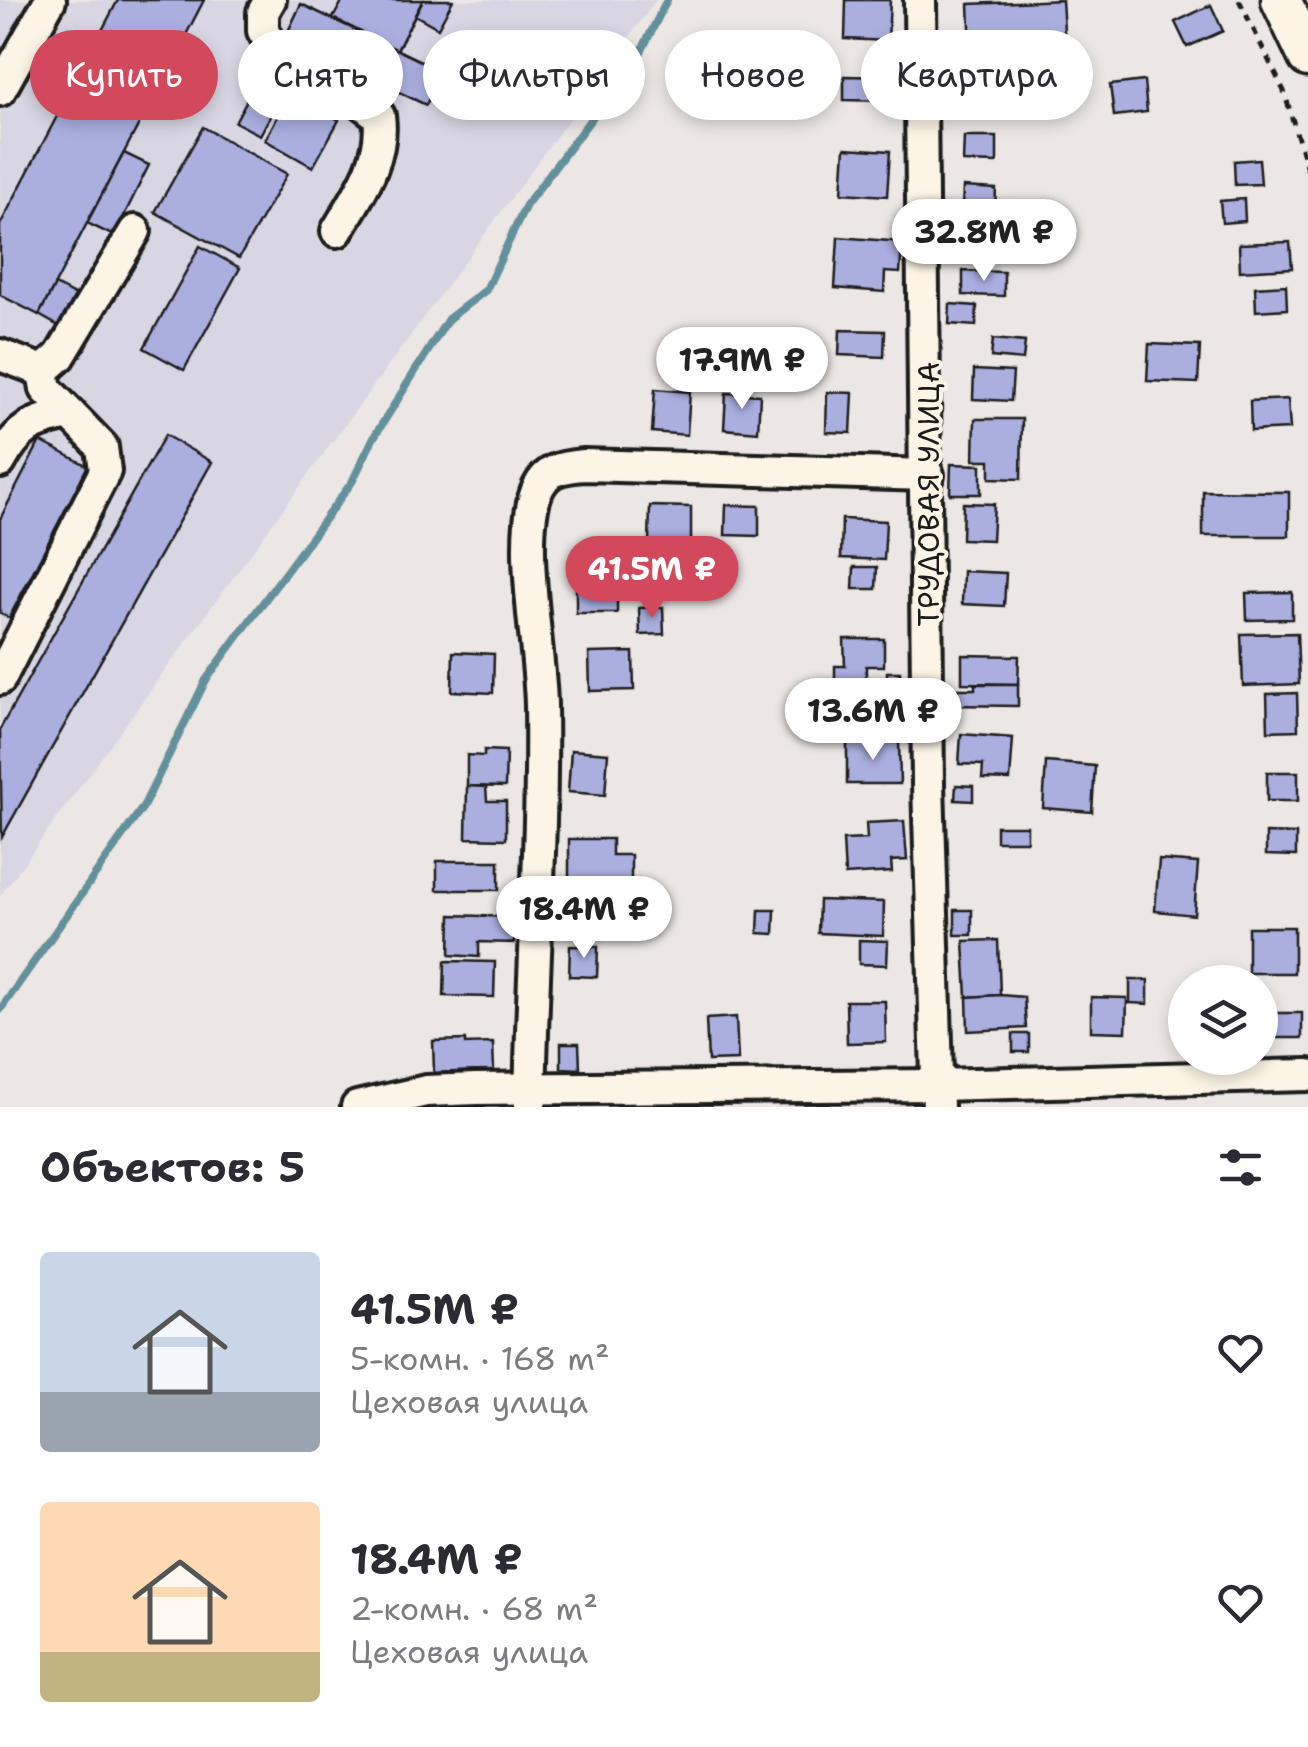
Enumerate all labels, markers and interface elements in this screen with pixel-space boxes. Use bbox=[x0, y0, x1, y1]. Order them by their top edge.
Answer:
chip: Купить bbox=[30, 30, 218, 120]
chip: Снять bbox=[238, 30, 403, 120]
chip: Фильтры bbox=[423, 30, 645, 120]
chip: Новое bbox=[665, 30, 841, 120]
chip: Квартира bbox=[861, 30, 1093, 120]
pin: 32.8M ₽ bbox=[892, 199, 1076, 284]
text: 32.8M ₽ bbox=[914, 210, 1054, 253]
pin: 17.9M ₽ bbox=[650, 327, 834, 412]
text: 17.9M ₽ bbox=[678, 338, 806, 381]
street label: ТРУДОВАЯ УЛИЦА bbox=[908, 362, 949, 626]
pin: 41.5M ₽ bbox=[560, 536, 744, 621]
text: 41.5M ₽ bbox=[588, 547, 716, 590]
pin: 13.6M ₽ bbox=[781, 678, 965, 763]
text: 13.6M ₽ bbox=[807, 689, 939, 732]
pin: 18.4M ₽ bbox=[492, 876, 676, 961]
text: 18.4M ₽ bbox=[518, 887, 650, 930]
map controls bbox=[1168, 965, 1278, 1075]
button: layers bbox=[1168, 965, 1278, 1075]
text: Объектов: 5 bbox=[40, 1139, 305, 1195]
icon: filters bbox=[1213, 1140, 1268, 1195]
text: 41.5M ₽ bbox=[350, 1281, 519, 1337]
icon: home bbox=[120, 1292, 240, 1412]
icon: heart bbox=[1213, 1325, 1268, 1380]
text: 5-комн. · 168 m² bbox=[350, 1337, 610, 1380]
text: Цеховая улица bbox=[350, 1380, 588, 1423]
text: 18.4M ₽ bbox=[350, 1531, 523, 1587]
icon: home bbox=[120, 1542, 240, 1662]
icon: heart bbox=[1213, 1575, 1268, 1630]
text: 2-комн. · 68 m² bbox=[350, 1587, 598, 1630]
text: Цеховая улица bbox=[350, 1630, 588, 1673]

